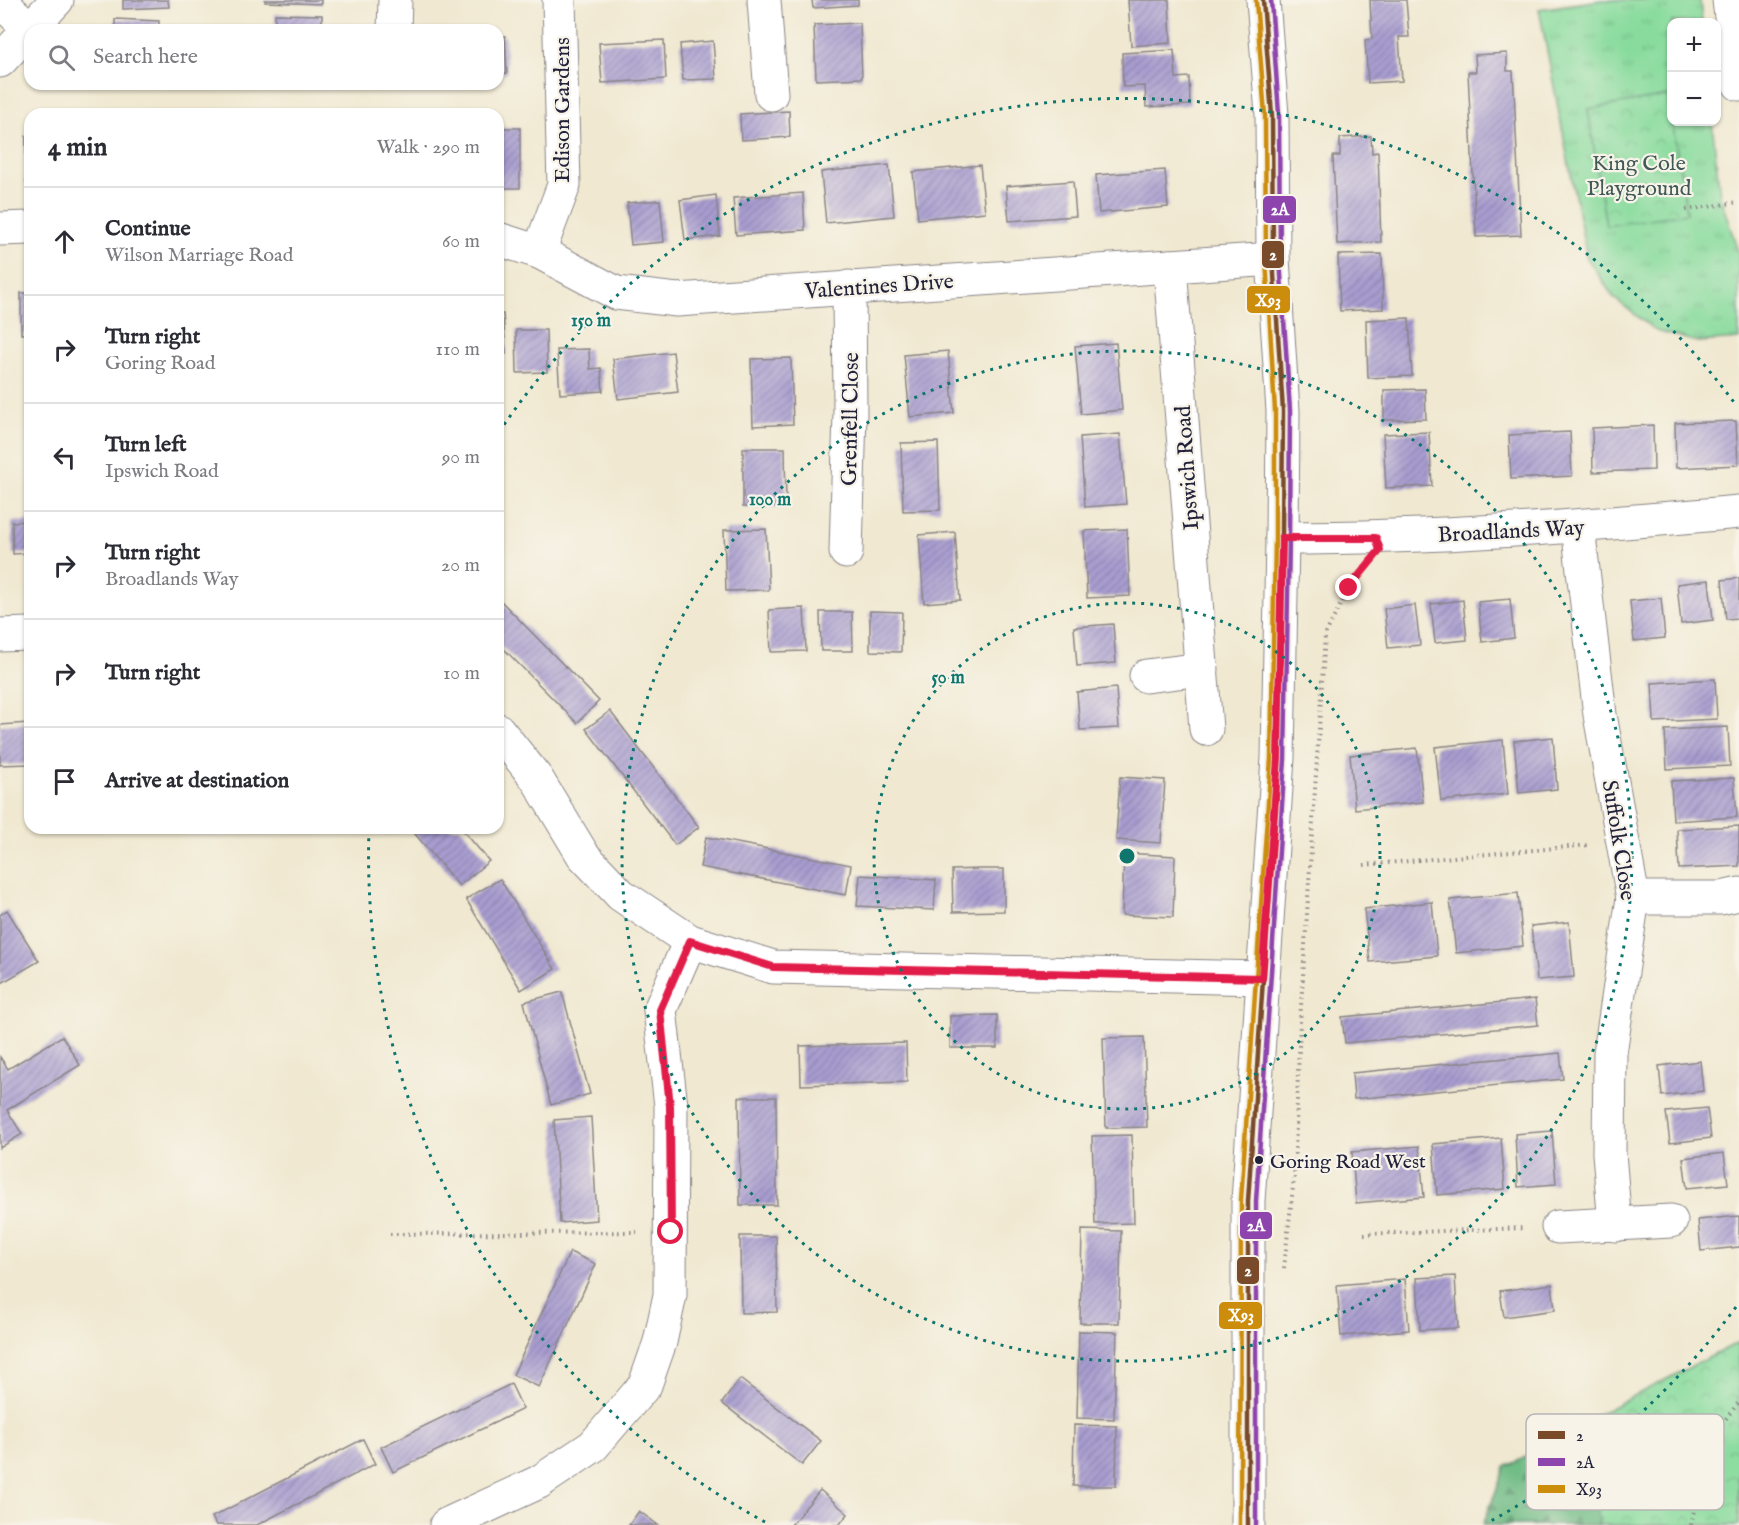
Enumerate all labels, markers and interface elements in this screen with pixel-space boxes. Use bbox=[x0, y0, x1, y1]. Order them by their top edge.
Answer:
map controls bbox=[1667, 18, 1721, 126]
button: + bbox=[1667, 18, 1721, 72]
search box bbox=[24, 24, 504, 90]
street label: Edison Gardens bbox=[549, 37, 577, 183]
icon: search bbox=[45, 41, 78, 74]
text: Search here bbox=[93, 43, 198, 71]
button: − bbox=[1667, 72, 1721, 126]
text: 4 min bbox=[48, 131, 107, 164]
text: Walk · 290 m bbox=[376, 135, 480, 160]
park label: King Cole Playground bbox=[1586, 150, 1692, 203]
line badge: 2A bbox=[1262, 195, 1297, 224]
text: 2A bbox=[1271, 201, 1290, 221]
text: Continue bbox=[105, 215, 191, 243]
icon: ahead bbox=[48, 225, 81, 258]
text: 60 m bbox=[442, 229, 480, 254]
line badge: 2 bbox=[1261, 240, 1285, 269]
text: Wilson Marriage Road bbox=[105, 243, 293, 268]
text: 2 bbox=[1269, 246, 1277, 266]
street label: Valentines Drive bbox=[803, 268, 955, 306]
line badge: X93 bbox=[1246, 285, 1291, 314]
text: X93 bbox=[1254, 292, 1281, 312]
text: 150 m bbox=[571, 310, 611, 333]
text: Turn right bbox=[105, 323, 200, 351]
icon: right bbox=[48, 333, 81, 366]
text: 110 m bbox=[436, 337, 480, 362]
text: Goring Road bbox=[105, 351, 215, 376]
street label: Grenfell Close bbox=[836, 352, 866, 486]
street label: Ipswich Road bbox=[1170, 404, 1206, 531]
text: Turn left bbox=[105, 431, 187, 459]
icon: left bbox=[48, 441, 81, 474]
text: 90 m bbox=[442, 445, 480, 470]
text: Ipswich Road bbox=[105, 459, 219, 484]
text: 100 m bbox=[749, 489, 791, 512]
street label: Broadlands Way bbox=[1437, 514, 1585, 550]
text: Turn right bbox=[105, 539, 200, 567]
icon: right bbox=[48, 549, 81, 582]
text: 20 m bbox=[441, 553, 480, 578]
text: Broadlands Way bbox=[105, 567, 239, 592]
route end bbox=[1335, 574, 1361, 600]
icon: right bbox=[48, 657, 81, 690]
text: Turn right bbox=[105, 659, 200, 687]
text: 10 m bbox=[443, 661, 480, 686]
text: 50 m bbox=[931, 667, 965, 690]
icon: arrive bbox=[48, 765, 81, 798]
text: Arrive at destination bbox=[105, 767, 289, 795]
street label: Suffolk Close bbox=[1595, 778, 1641, 902]
centre of rings bbox=[1117, 846, 1137, 866]
place label: Goring Road West bbox=[1270, 1150, 1426, 1175]
marker: Goring Road West bbox=[1253, 1154, 1265, 1166]
line badge: 2A bbox=[1239, 1211, 1273, 1240]
text: 2A bbox=[1247, 1217, 1266, 1237]
route start bbox=[657, 1218, 683, 1244]
line badge: 2 bbox=[1236, 1256, 1260, 1285]
text: 2 bbox=[1244, 1262, 1252, 1282]
line badge: X93 bbox=[1218, 1301, 1263, 1330]
text: X93 bbox=[1227, 1307, 1254, 1327]
legend bbox=[1526, 1414, 1724, 1510]
text: 2 bbox=[1576, 1427, 1584, 1447]
text: 2A bbox=[1576, 1454, 1596, 1474]
text: X93 bbox=[1576, 1481, 1602, 1501]

